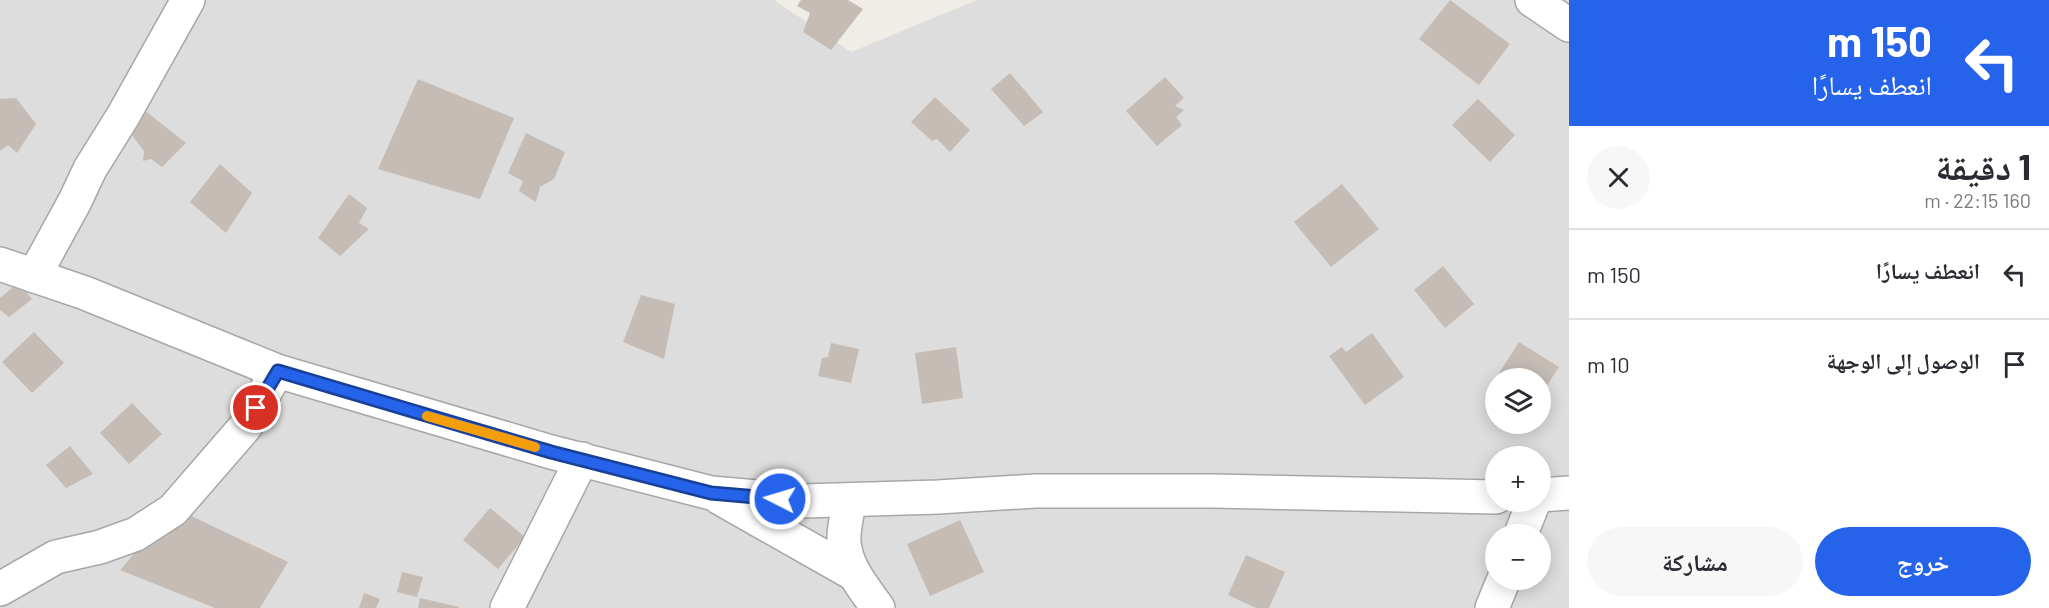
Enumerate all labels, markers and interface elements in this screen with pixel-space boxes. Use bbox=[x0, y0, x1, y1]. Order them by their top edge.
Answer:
text: 150 m bbox=[1827, 15, 1932, 65]
icon: left bbox=[1953, 24, 2031, 102]
text: انعطف يسارًا bbox=[1812, 68, 1932, 100]
text: 1 دقيقة bbox=[1935, 144, 2031, 187]
button: close bbox=[1587, 146, 1650, 209]
text: 160 m · 22:15 bbox=[1924, 188, 2031, 212]
text: انعطف يسارًا bbox=[1876, 257, 1980, 283]
icon: left bbox=[1998, 258, 2031, 291]
text: 150 m bbox=[1587, 261, 1641, 287]
text: الوصول إلى الوجهة bbox=[1827, 347, 1980, 373]
icon: arrive bbox=[1998, 348, 2031, 381]
text: 10 m bbox=[1587, 351, 1630, 377]
map controls bbox=[1485, 368, 1551, 590]
button: layers bbox=[1485, 368, 1551, 434]
pin bbox=[230, 382, 281, 433]
icon: arrive bbox=[239, 391, 272, 424]
button: + bbox=[1485, 446, 1551, 512]
position arrow bbox=[748, 467, 812, 531]
button: − bbox=[1485, 524, 1551, 590]
button: مشاركة bbox=[1587, 527, 1803, 596]
button: خروج bbox=[1815, 527, 2031, 596]

